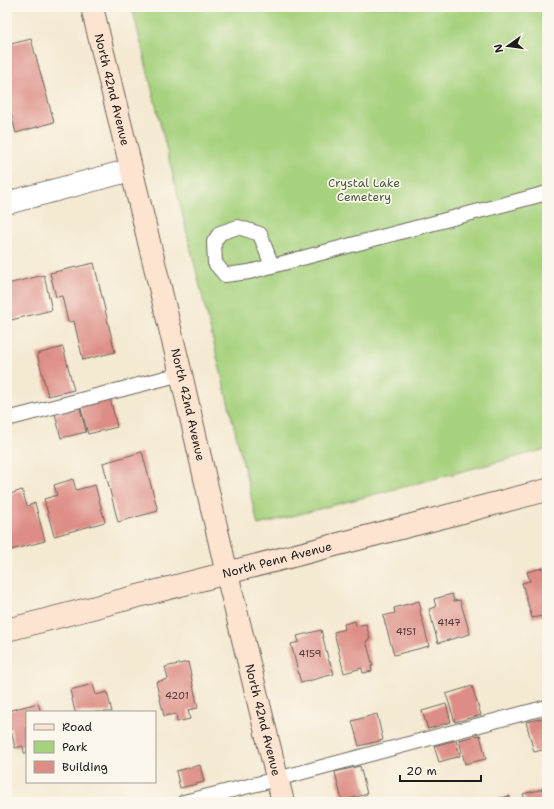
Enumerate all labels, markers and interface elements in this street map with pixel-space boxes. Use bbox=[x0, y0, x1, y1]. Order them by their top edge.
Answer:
north arrow bbox=[488, 26, 528, 66]
street label: North 42nd Avenue bbox=[91, 32, 133, 148]
text: N bbox=[490, 42, 507, 54]
park label: Crystal Lake Cemetery bbox=[328, 175, 400, 205]
street label: North 42nd Avenue bbox=[167, 347, 209, 463]
street label: North Penn Avenue bbox=[221, 538, 334, 582]
house number: 4147 bbox=[437, 616, 461, 629]
house number: 4151 bbox=[396, 625, 416, 638]
house number: 4159 bbox=[298, 647, 322, 660]
street label: North 42nd Avenue bbox=[241, 662, 284, 778]
house number: 4201 bbox=[165, 689, 189, 702]
legend bbox=[26, 711, 156, 783]
text: Road bbox=[62, 719, 93, 735]
text: Park bbox=[62, 739, 88, 755]
scale bar bbox=[400, 757, 481, 783]
text: Building bbox=[62, 759, 108, 775]
text: 20 m bbox=[406, 763, 437, 779]

